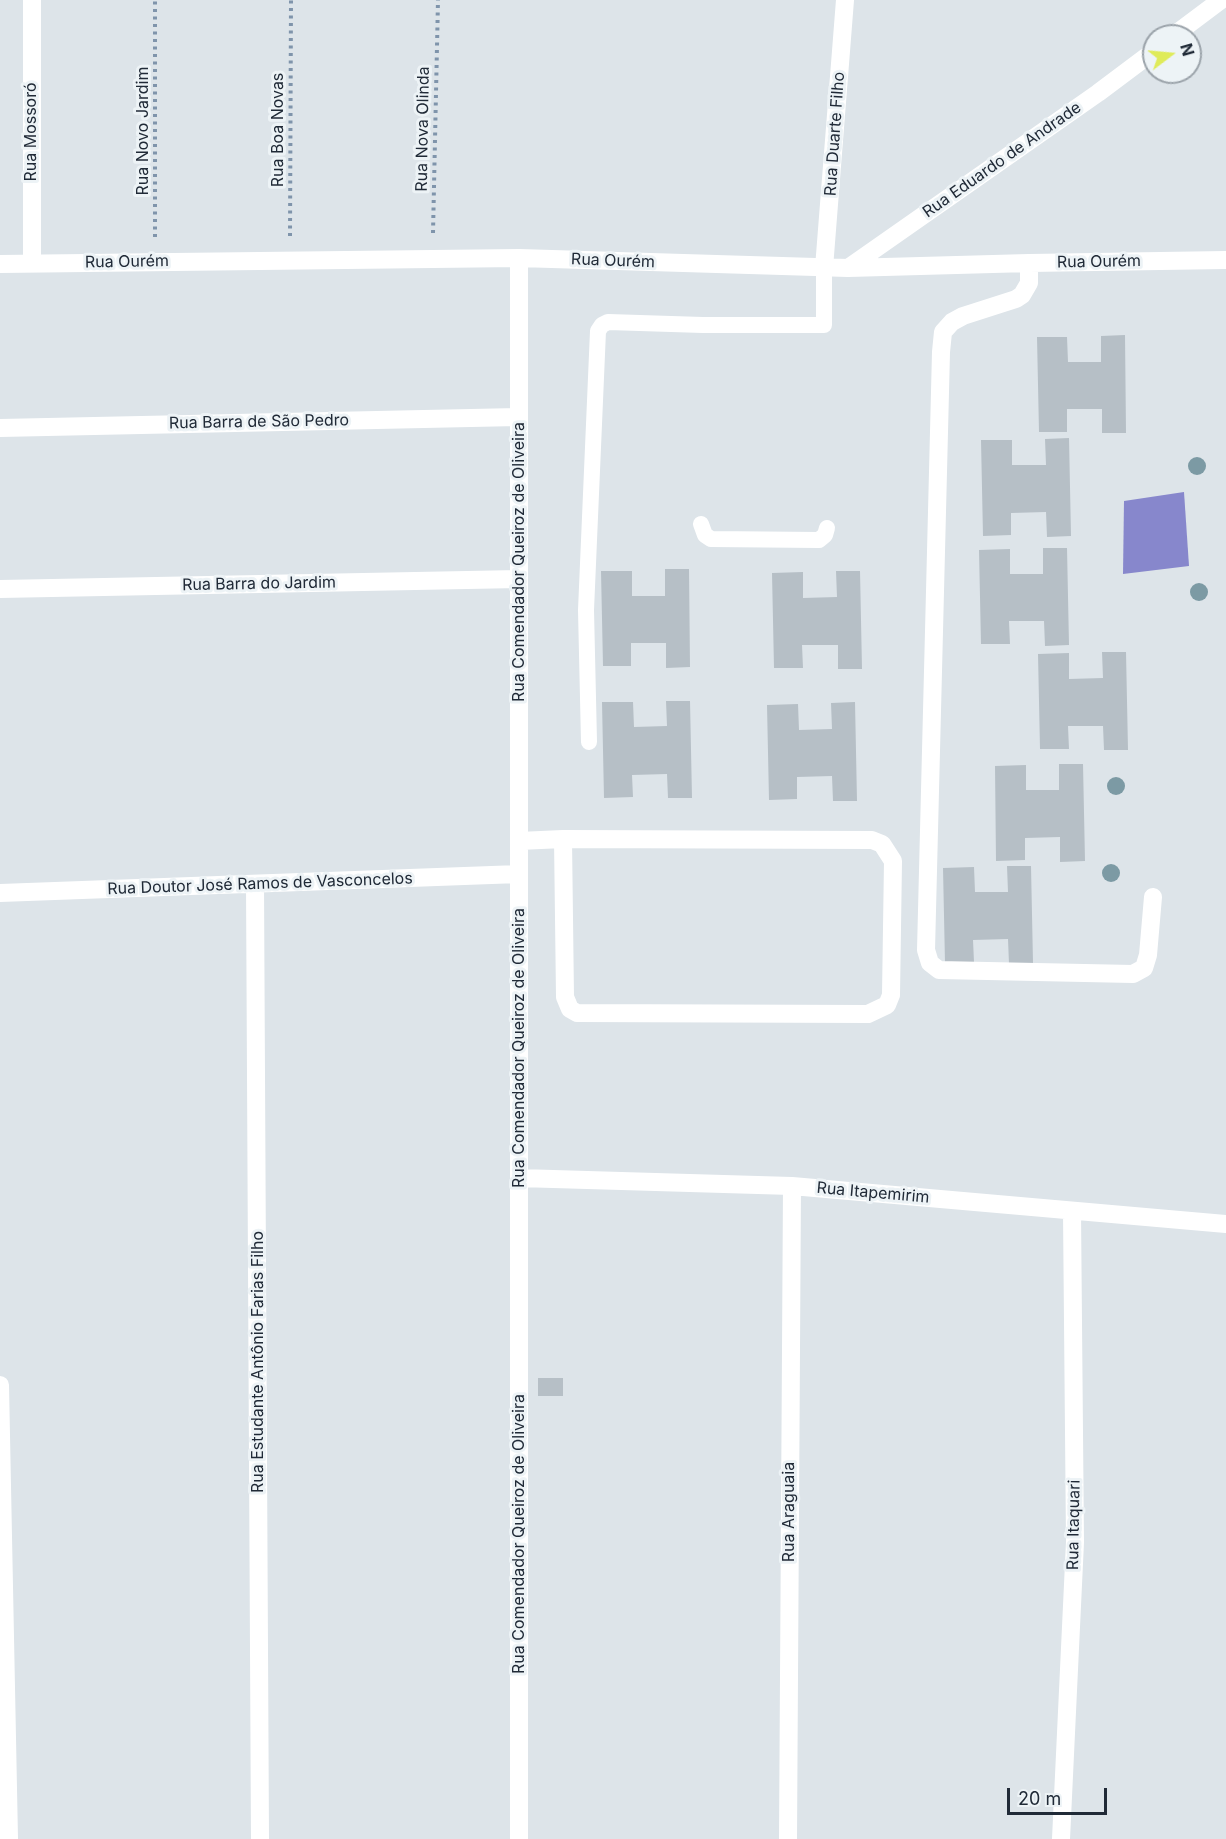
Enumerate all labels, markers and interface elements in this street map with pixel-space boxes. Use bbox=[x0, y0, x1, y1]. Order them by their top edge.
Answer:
north arrow bbox=[1142, 24, 1202, 84]
text: N bbox=[1176, 41, 1199, 58]
street label: Rua Nova Olinda bbox=[412, 66, 434, 192]
street label: Rua Novo Jardim bbox=[133, 67, 153, 195]
street label: Rua Duarte Filho bbox=[821, 71, 849, 197]
street label: Rua Boa Novas bbox=[268, 73, 288, 187]
street label: Rua Mossoró bbox=[21, 82, 41, 182]
street label: Rua Eduardo de Andrade bbox=[919, 98, 1085, 222]
street label: Rua Ourém bbox=[571, 250, 655, 272]
street label: Rua Ourém bbox=[85, 252, 169, 272]
street label: Rua Ourém bbox=[1057, 252, 1141, 272]
street label: Rua Barra de São Pedro bbox=[169, 411, 349, 433]
street label: Rua Comendador Queiroz de Oliveira bbox=[509, 422, 529, 702]
street label: Rua Barra do Jardim bbox=[182, 573, 336, 595]
street label: Rua Doutor José Ramos de Vasconcelos bbox=[107, 869, 413, 899]
street label: Rua Comendador Queiroz de Oliveira bbox=[509, 908, 529, 1188]
street label: Rua Itapemirim bbox=[816, 1179, 930, 1207]
street label: Rua Estudante Antônio Farias Filho bbox=[248, 1231, 268, 1493]
street label: Rua Comendador Queiroz de Oliveira bbox=[509, 1394, 529, 1674]
street label: Rua Araguaia bbox=[779, 1462, 799, 1562]
street label: Rua Itaquari bbox=[1064, 1480, 1084, 1570]
scale bar bbox=[1010, 1776, 1110, 1814]
text: 20 m bbox=[1018, 1788, 1061, 1809]

